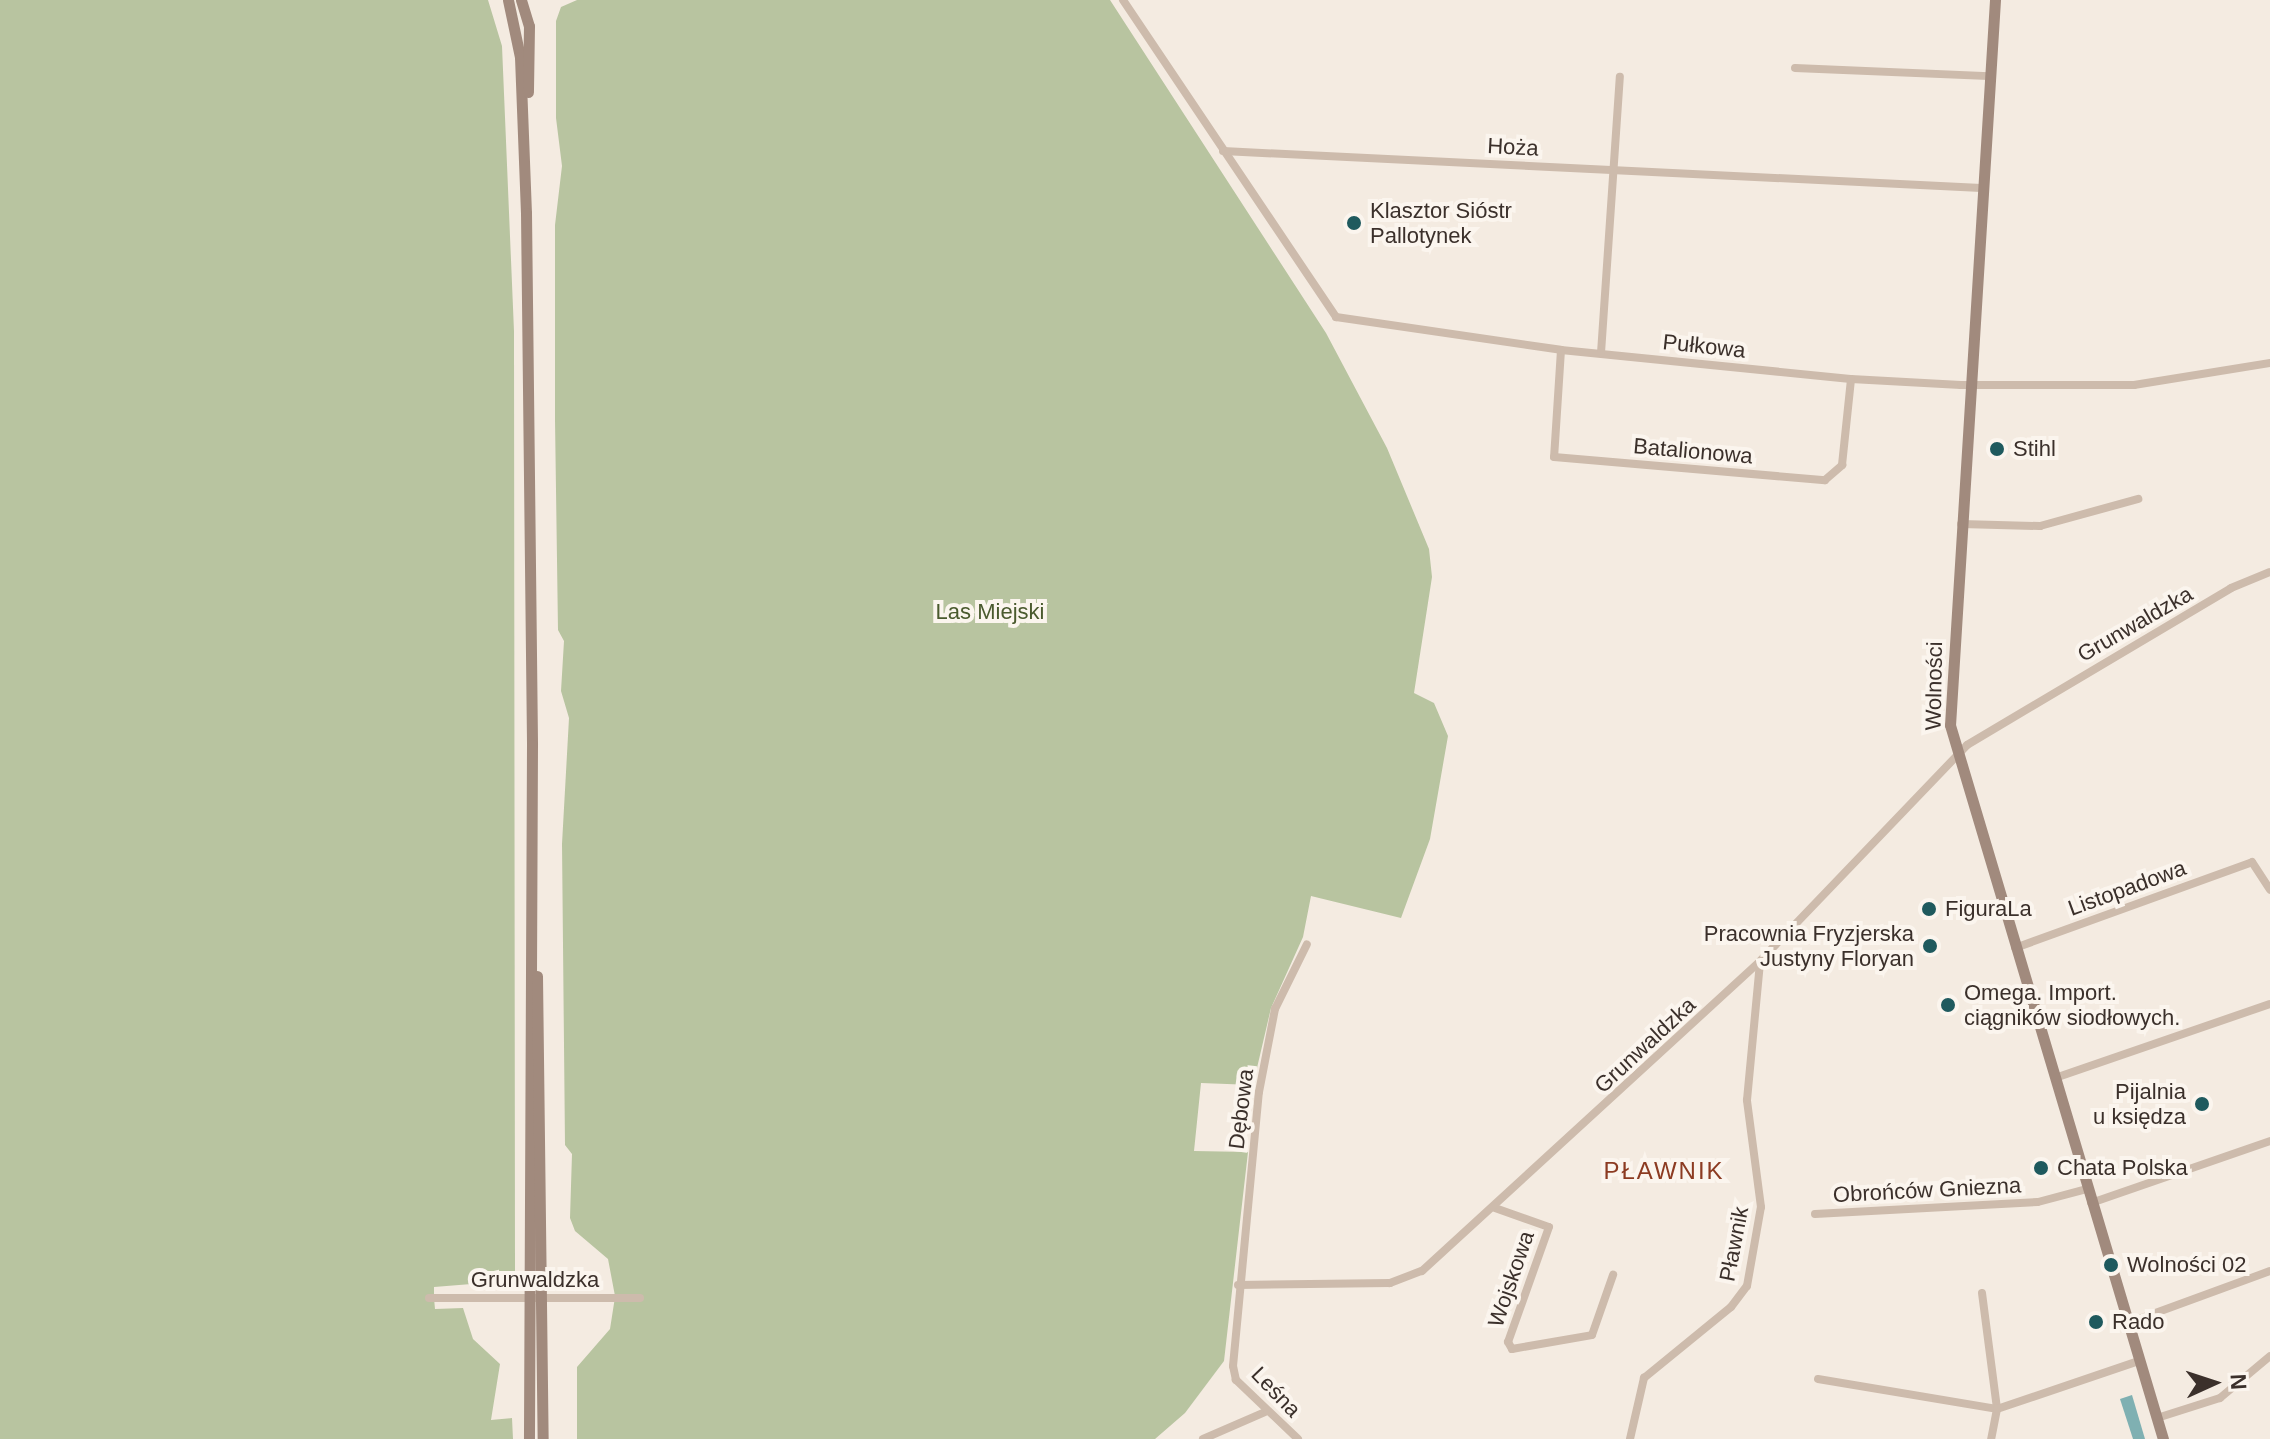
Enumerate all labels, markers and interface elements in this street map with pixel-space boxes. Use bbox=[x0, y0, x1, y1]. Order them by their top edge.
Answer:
street label: Hoża bbox=[1487, 132, 1539, 162]
place label: Klasztor Sióstr Pallotynek bbox=[1370, 197, 1512, 248]
marker: Klasztor Sióstr Pallotynek bbox=[1345, 214, 1363, 232]
street label: Pułkowa bbox=[1661, 329, 1747, 363]
street label: Batalionowa bbox=[1632, 433, 1754, 469]
place label: Stihl bbox=[2013, 436, 2056, 462]
marker: Stihl bbox=[1988, 440, 2006, 458]
street label: Grunwaldzka bbox=[2073, 580, 2197, 668]
park label: Las Miejski bbox=[936, 599, 1044, 625]
street label: Wolności bbox=[1920, 641, 1948, 731]
street label: Listopadowa bbox=[2064, 854, 2190, 922]
place label: FiguraLa bbox=[1945, 896, 2032, 922]
marker: FiguraLa bbox=[1920, 900, 1938, 918]
place label: Pracownia Fryzjerska Justyny Floryan bbox=[1704, 920, 1914, 972]
marker: Pracownia Fryzjerska Justyny Floryan bbox=[1921, 937, 1939, 955]
place label: Omega. Import. ciągników siodłowych. bbox=[1964, 979, 2180, 1030]
street label: Grunwaldzka bbox=[1589, 992, 1701, 1098]
marker: Omega. Import. ciągników siodłowych. bbox=[1939, 996, 1957, 1014]
street label: Dębowa bbox=[1223, 1067, 1259, 1151]
place label: Pijalnia u księdza bbox=[2093, 1078, 2186, 1130]
marker: Pijalnia u księdza bbox=[2193, 1095, 2211, 1113]
place label: Chata Polska bbox=[2057, 1155, 2188, 1181]
district label: PŁAWNIK bbox=[1603, 1157, 1725, 1185]
marker: Chata Polska bbox=[2032, 1159, 2050, 1177]
street label: Obrońców Gniezna bbox=[1832, 1172, 2022, 1208]
street label: Pławnik bbox=[1714, 1204, 1754, 1284]
street label: Wojskowa bbox=[1482, 1227, 1540, 1331]
place label: Wolności 02 bbox=[2127, 1252, 2246, 1278]
marker: Wolności 02 bbox=[2102, 1256, 2120, 1274]
street label: Grunwaldzka bbox=[471, 1267, 599, 1293]
place label: Rado bbox=[2112, 1309, 2165, 1335]
marker: Rado bbox=[2087, 1313, 2105, 1331]
north arrow bbox=[2174, 1343, 2254, 1423]
street label: Leśna bbox=[1246, 1361, 1306, 1423]
text: N bbox=[2226, 1373, 2251, 1390]

